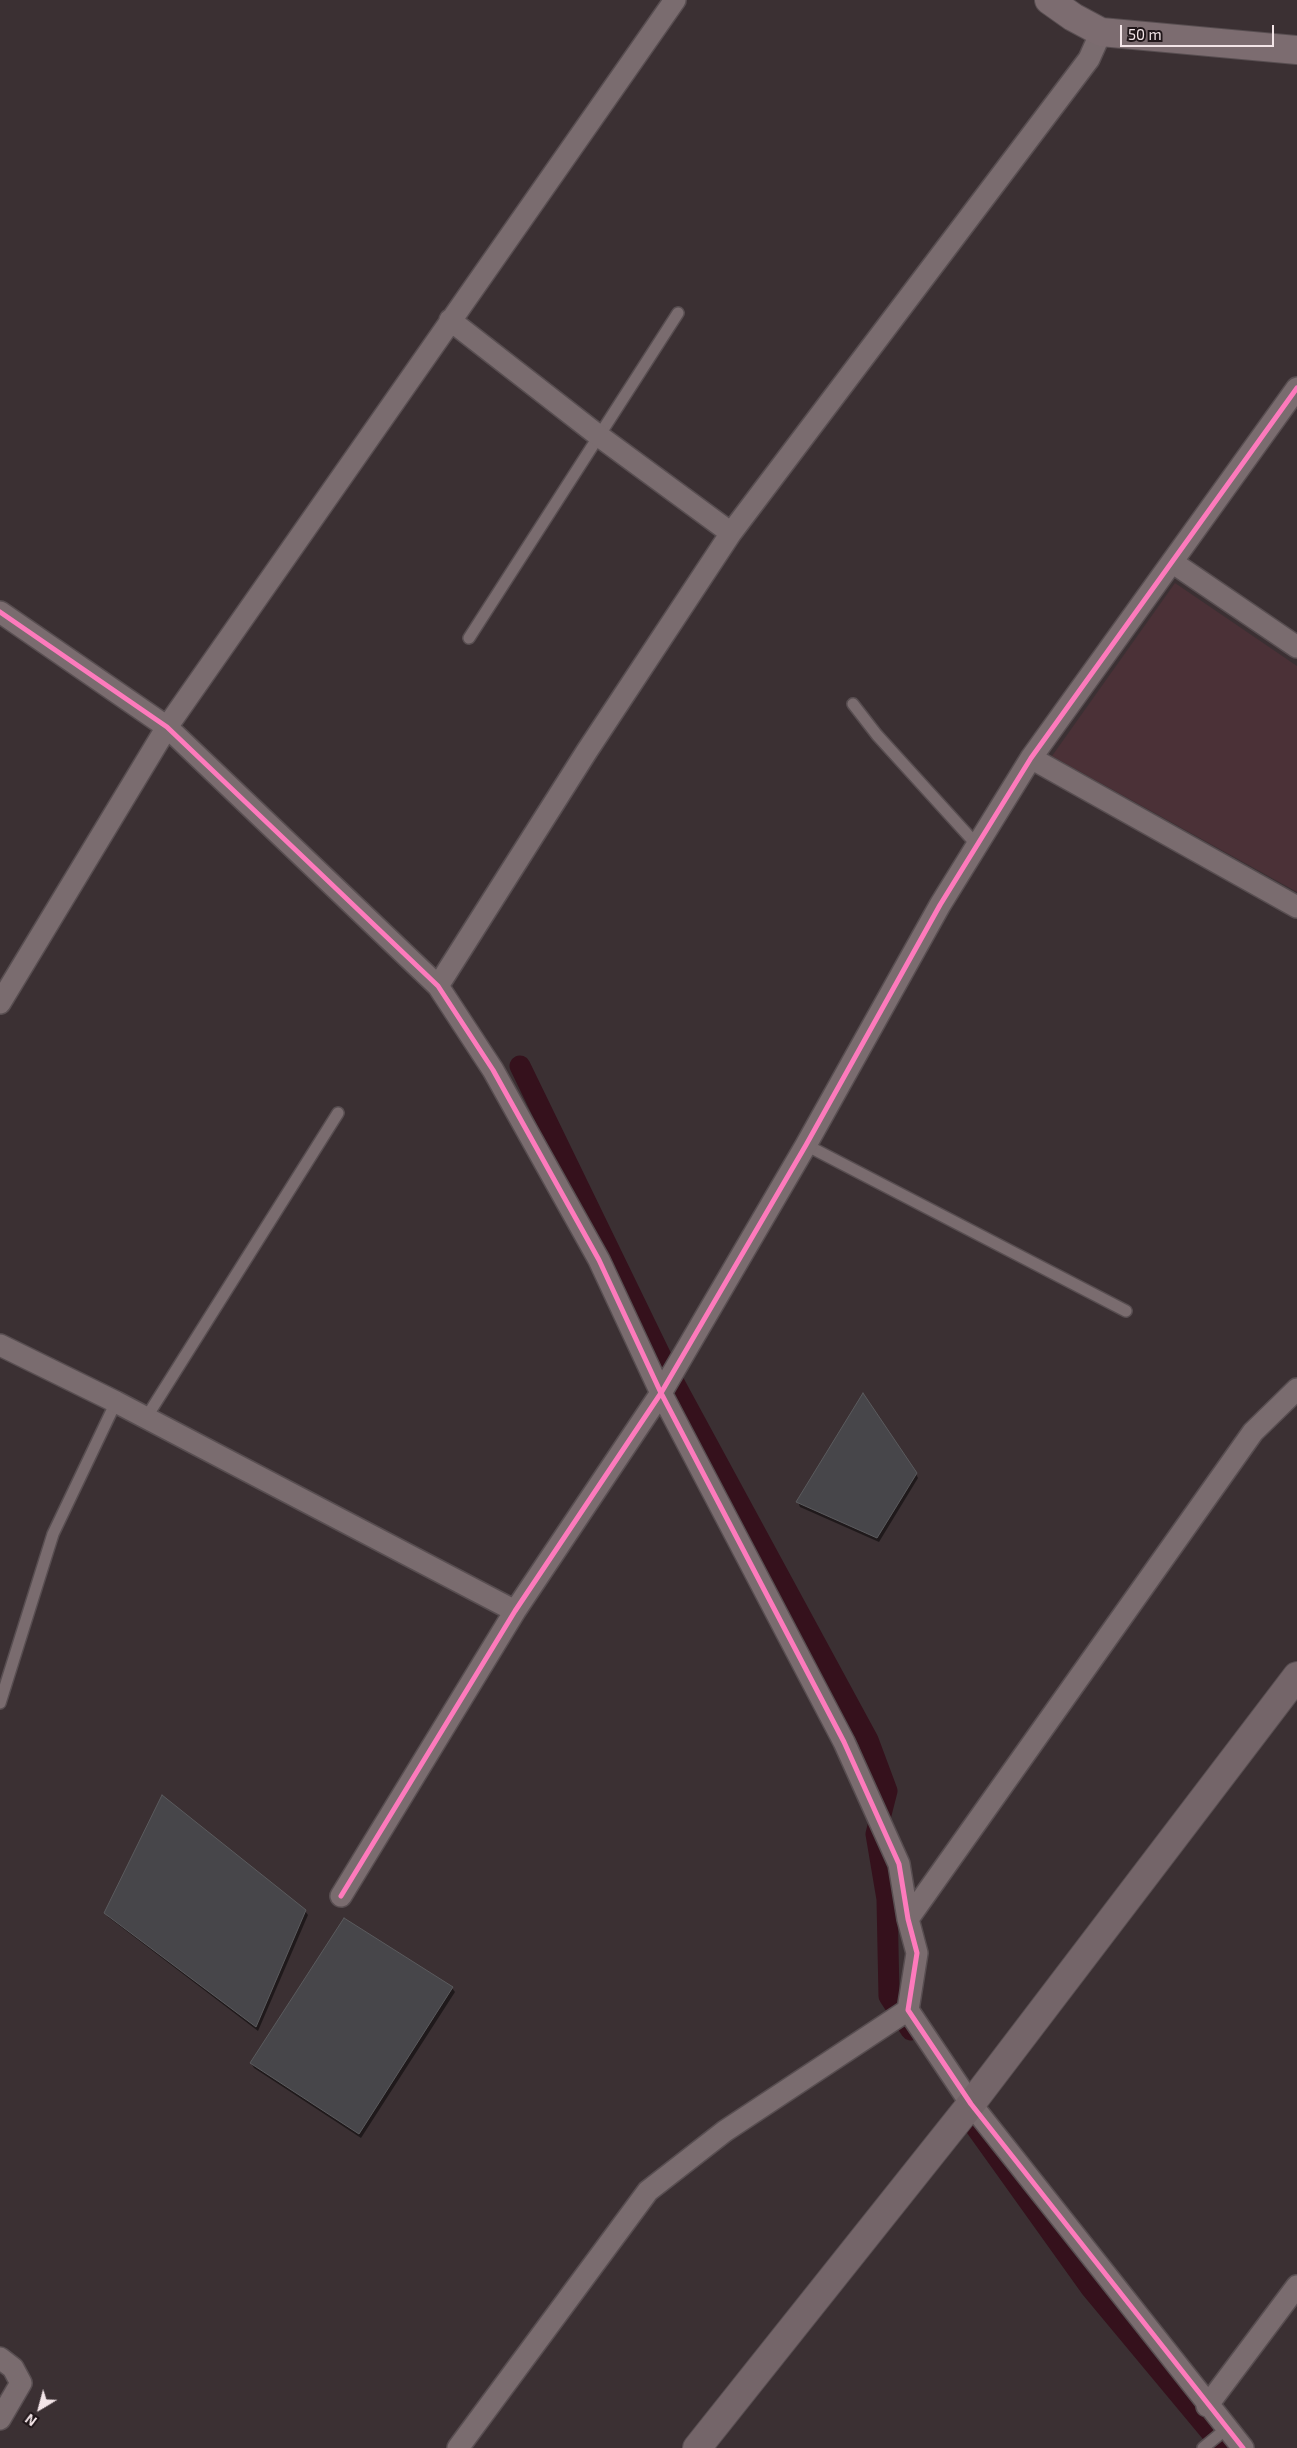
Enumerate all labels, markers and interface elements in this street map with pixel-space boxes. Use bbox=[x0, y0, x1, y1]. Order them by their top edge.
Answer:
scale bar bbox=[1122, 15, 1276, 47]
text: 50 m bbox=[1128, 25, 1162, 43]
north arrow bbox=[15, 2383, 65, 2433]
text: N bbox=[22, 2411, 40, 2430]

